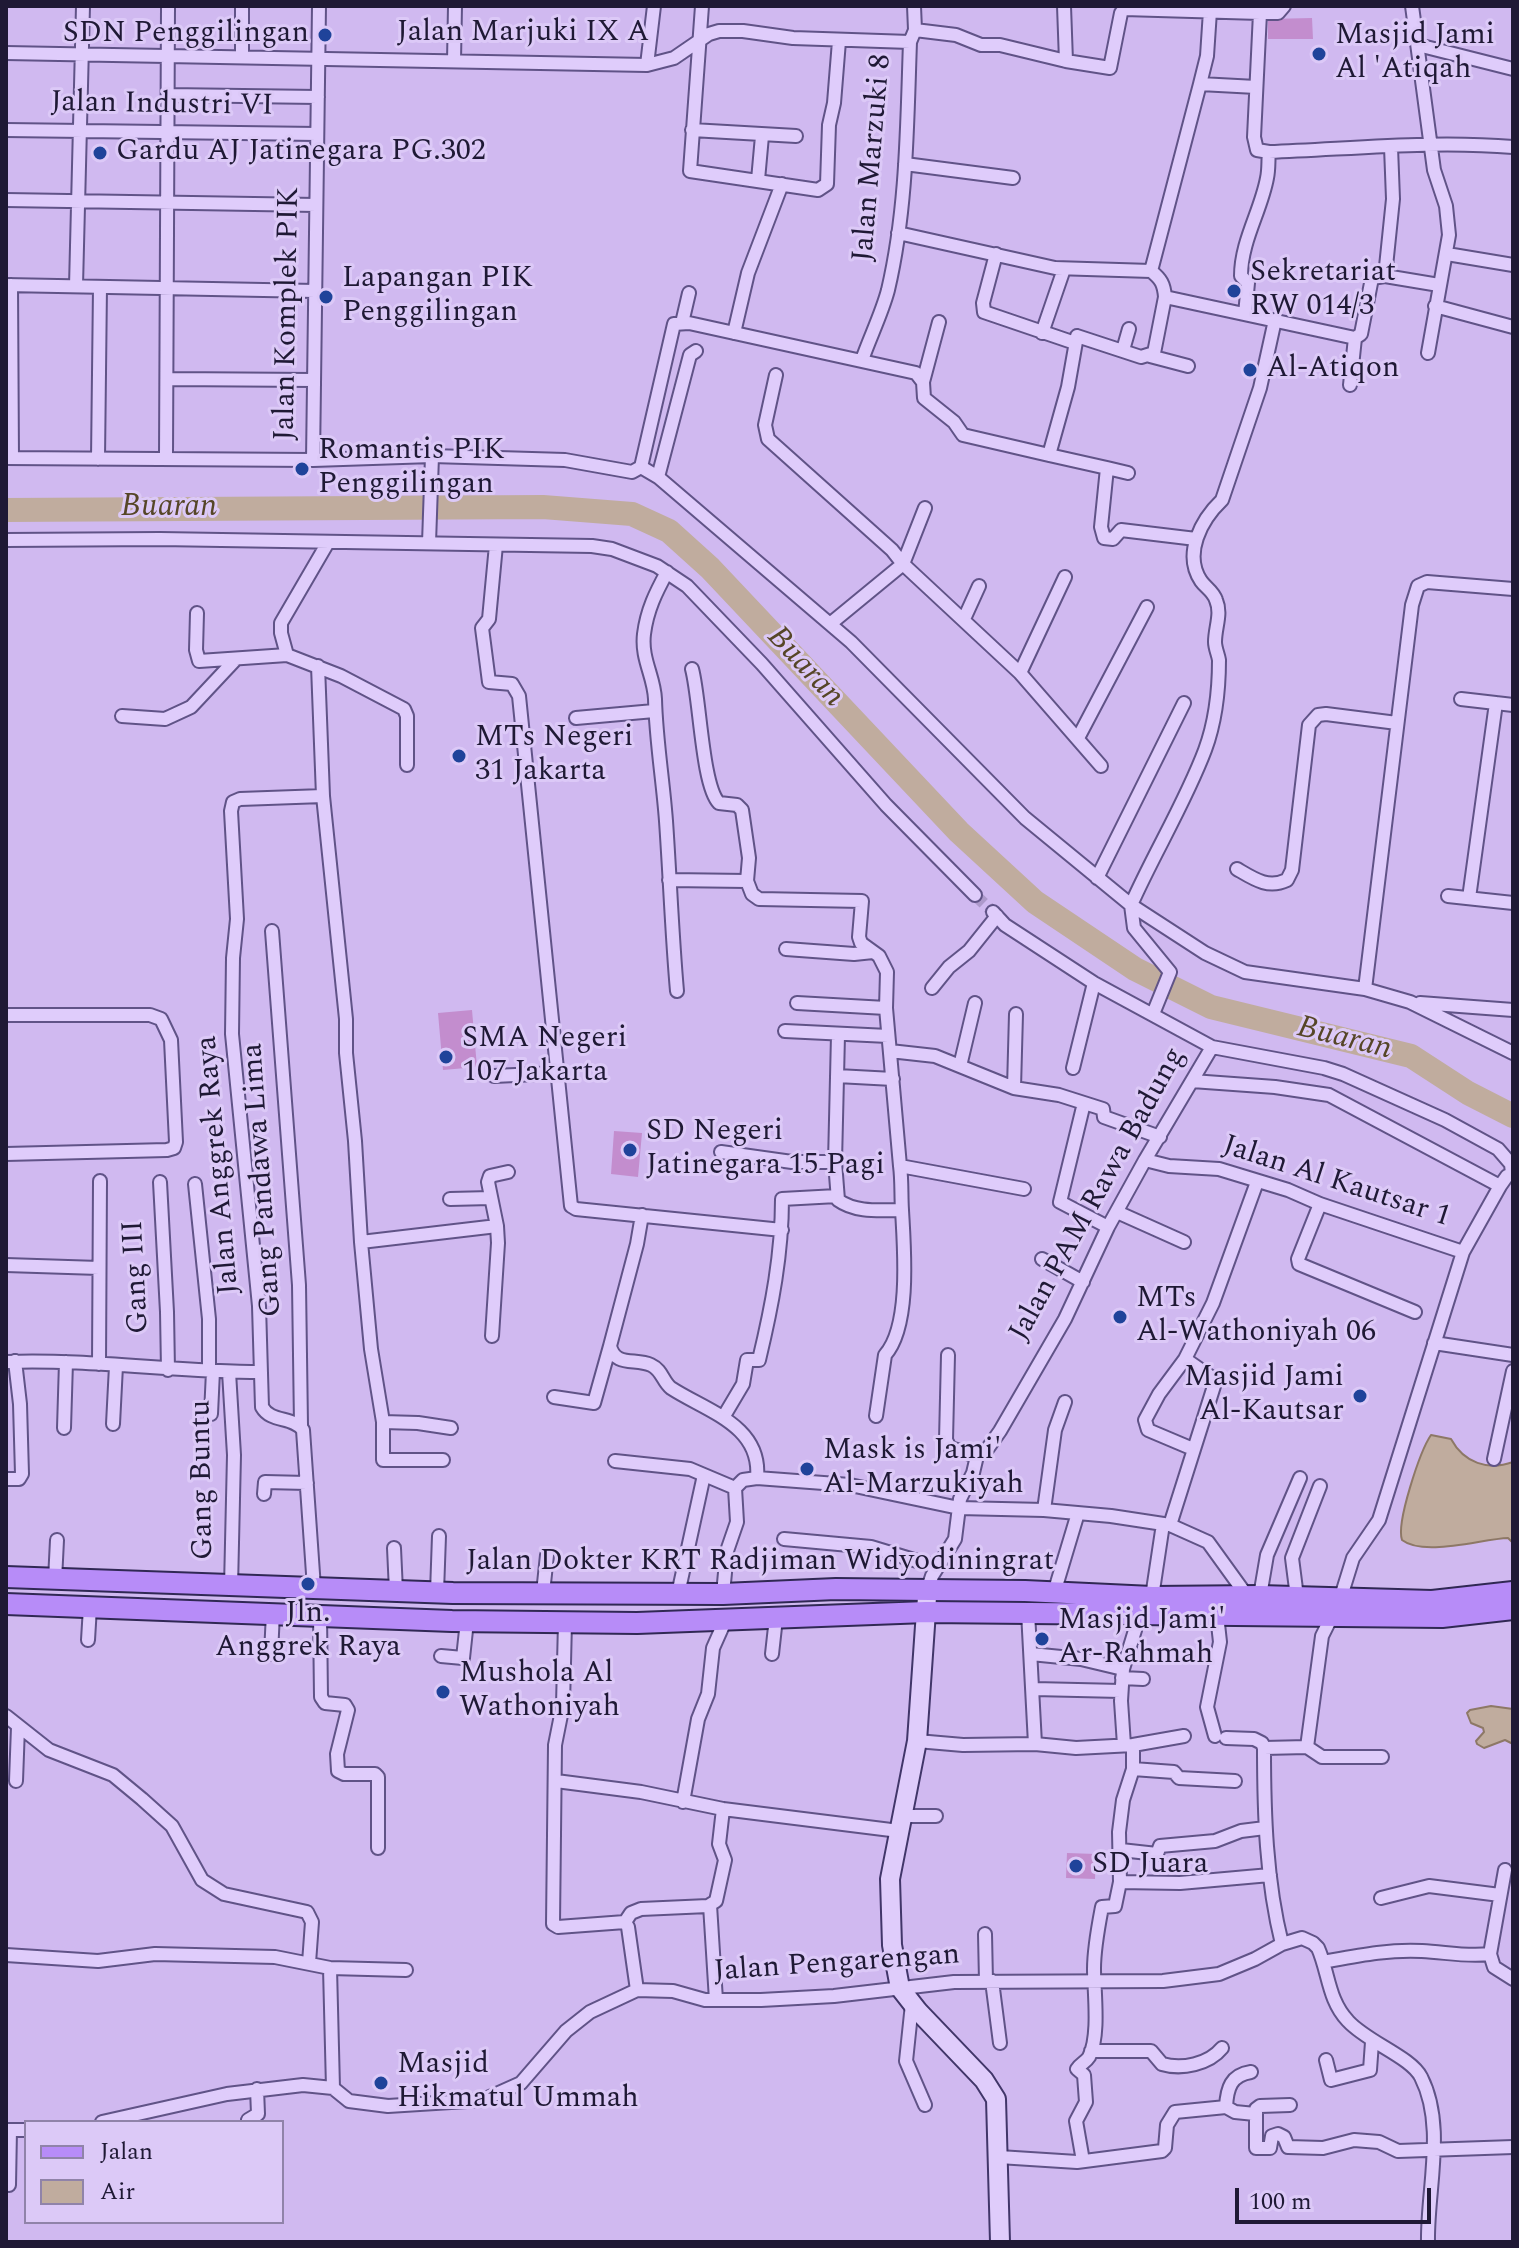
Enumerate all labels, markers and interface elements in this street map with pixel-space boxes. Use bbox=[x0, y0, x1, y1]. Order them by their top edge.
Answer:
street label: Jalan Marjuki IX A bbox=[397, 16, 649, 52]
place label: SDN Penggilingan bbox=[63, 17, 309, 53]
place label: Masjid Jami Al 'Atiqah bbox=[1335, 19, 1495, 90]
marker: SDN Penggilingan bbox=[316, 26, 334, 44]
marker: Masjid Jami Al 'Atiqah bbox=[1310, 45, 1328, 63]
street label: Jalan Marzuki 8 bbox=[847, 53, 901, 263]
street label: Jalan Industri VI bbox=[50, 86, 274, 126]
place label: Gardu AJ Jatinegara PG.302 bbox=[116, 135, 486, 171]
marker: Gardu AJ Jatinegara PG.302 bbox=[91, 144, 109, 162]
street label: Jalan Komplek PIK bbox=[269, 187, 309, 441]
place label: Sekretariat RW 014/3 bbox=[1250, 256, 1396, 326]
place label: Lapangan PIK Penggilingan bbox=[342, 262, 533, 332]
marker: Sekretariat RW 014/3 bbox=[1225, 282, 1243, 300]
marker: Lapangan PIK Penggilingan bbox=[317, 288, 335, 306]
place label: Al-Atiqon bbox=[1266, 352, 1399, 388]
marker: Al-Atiqon bbox=[1241, 361, 1259, 379]
place label: Romantis PIK Penggilingan bbox=[318, 434, 505, 504]
marker: Romantis PIK Penggilingan bbox=[293, 460, 311, 478]
water label: Buaran bbox=[121, 490, 217, 528]
water label: Buaran bbox=[757, 620, 851, 716]
place label: MTs Negeri 31 Jakarta bbox=[475, 721, 633, 792]
marker: MTs Negeri 31 Jakarta bbox=[450, 747, 468, 765]
water label: Buaran bbox=[1293, 1010, 1395, 1070]
place label: SMA Negeri 107 Jakarta bbox=[462, 1022, 627, 1092]
street label: Jalan Anggrek Raya bbox=[191, 1034, 249, 1296]
street label: Gang Pandawa Lima bbox=[236, 1042, 292, 1318]
street label: Jalan PAM Rawa Badung bbox=[1003, 1042, 1195, 1348]
marker: SMA Negeri 107 Jakarta bbox=[437, 1048, 455, 1066]
place label: SD Negeri Jatinegara 15 Pagi bbox=[646, 1115, 885, 1186]
street label: Jalan Al Kautsar 1 bbox=[1218, 1129, 1454, 1237]
marker: SD Negeri Jatinegara 15 Pagi bbox=[621, 1141, 639, 1159]
street label: Gang III bbox=[117, 1219, 159, 1335]
place label: MTs Al-Wathoniyah 06 bbox=[1136, 1282, 1376, 1352]
marker: MTs Al-Wathoniyah 06 bbox=[1111, 1308, 1129, 1326]
place label: Masjid Jami Al-Kautsar bbox=[1184, 1361, 1344, 1432]
marker: Masjid Jami Al-Kautsar bbox=[1351, 1387, 1369, 1405]
street label: Gang Buntu bbox=[185, 1400, 223, 1560]
place label: Mask is Jami' Al-Marzukiyah bbox=[823, 1434, 1024, 1504]
marker: Mask is Jami' Al-Marzukiyah bbox=[798, 1460, 816, 1478]
street label: Jalan Dokter KRT Radjiman Widyodiningrat bbox=[466, 1545, 1054, 1581]
marker: Jln. Anggrek Raya bbox=[299, 1575, 317, 1593]
place label: Jln. Anggrek Raya bbox=[215, 1597, 401, 1668]
place label: Masjid Jami' Ar-Rahmah bbox=[1058, 1604, 1225, 1674]
marker: Masjid Jami' Ar-Rahmah bbox=[1033, 1630, 1051, 1648]
place label: Mushola Al Wathoniyah bbox=[459, 1657, 620, 1728]
marker: Mushola Al Wathoniyah bbox=[434, 1683, 452, 1701]
place label: SD Juara bbox=[1092, 1848, 1208, 1884]
marker: SD Juara bbox=[1067, 1857, 1085, 1875]
street label: Jalan Pengarengan bbox=[713, 1938, 961, 1992]
place label: Masjid Hikmatul Ummah bbox=[397, 2048, 639, 2118]
marker: Masjid Hikmatul Ummah bbox=[372, 2074, 390, 2092]
legend bbox=[24, 2120, 284, 2224]
text: Jalan bbox=[100, 2134, 153, 2170]
scale bar bbox=[1239, 2172, 1435, 2222]
text: Air bbox=[100, 2174, 135, 2210]
text: 100 m bbox=[1249, 2184, 1312, 2220]

